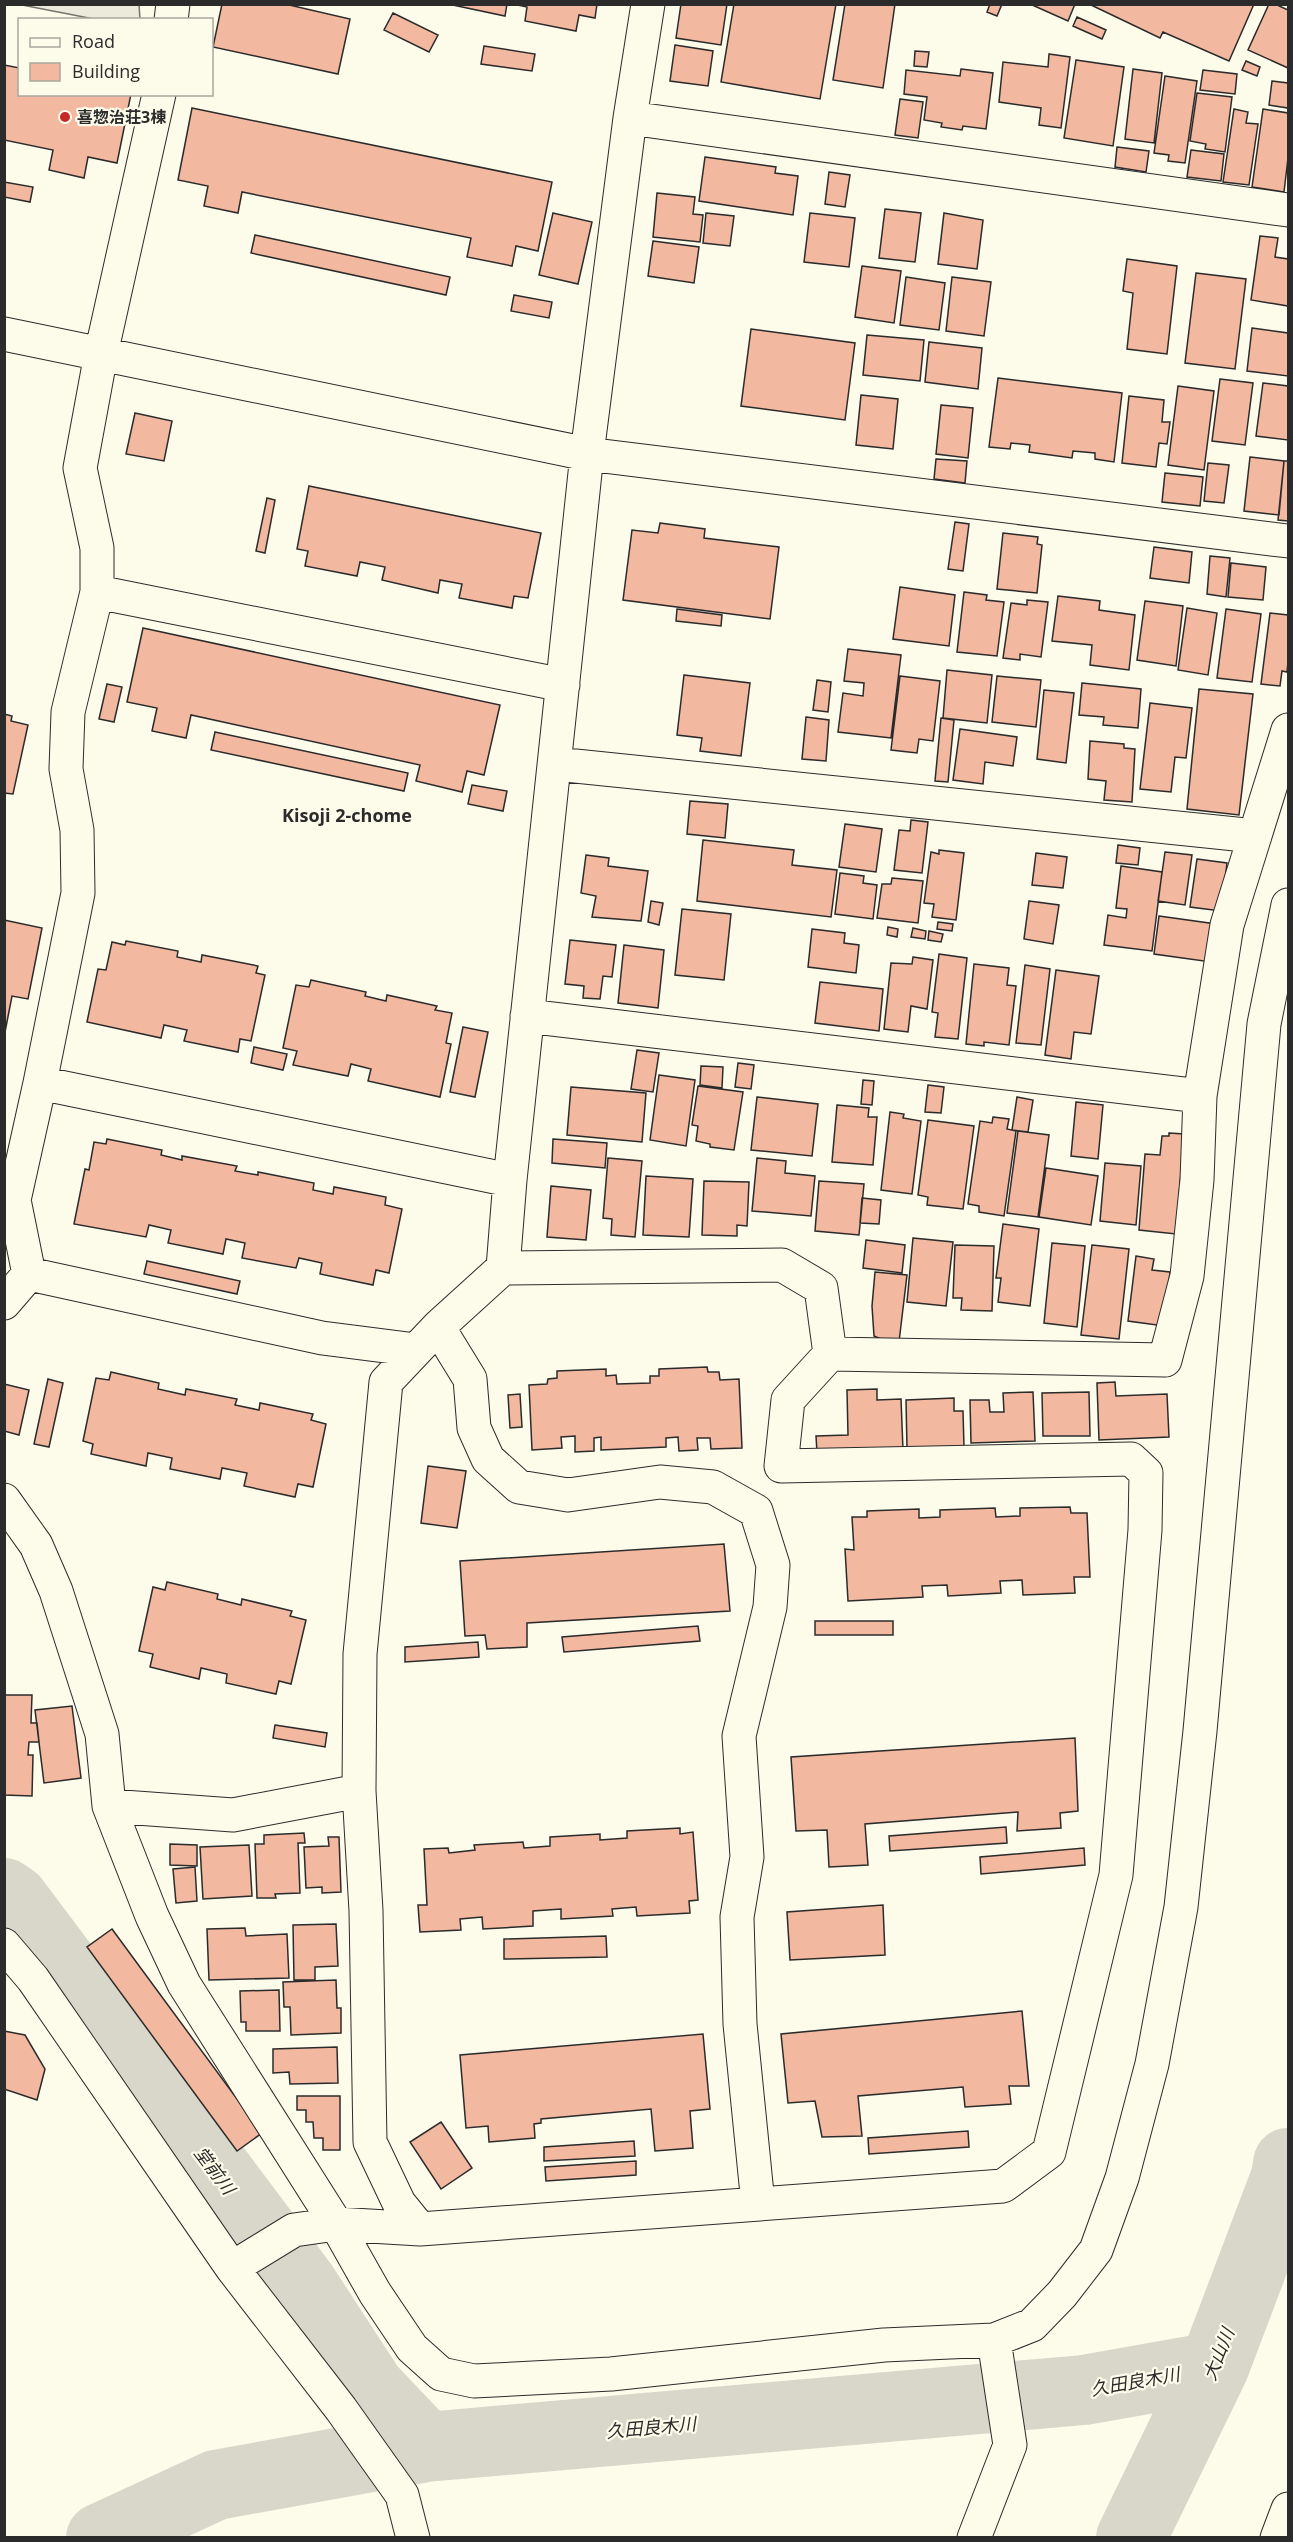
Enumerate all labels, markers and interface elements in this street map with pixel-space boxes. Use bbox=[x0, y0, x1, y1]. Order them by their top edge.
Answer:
legend bbox=[18, 18, 213, 96]
text: Road bbox=[72, 29, 115, 53]
text: Building bbox=[72, 59, 140, 83]
place label: 喜惣治荘3棟 bbox=[77, 106, 166, 128]
marker: 喜惣治荘3棟 bbox=[58, 110, 72, 124]
district label: Kisoji 2-chome bbox=[282, 803, 412, 827]
water label: 堂前川 bbox=[189, 2141, 242, 2200]
water label: 大山川 bbox=[1197, 2323, 1240, 2384]
water label: 久田良木川 bbox=[1089, 2361, 1183, 2401]
water label: 久田良木川 bbox=[605, 2411, 699, 2443]

